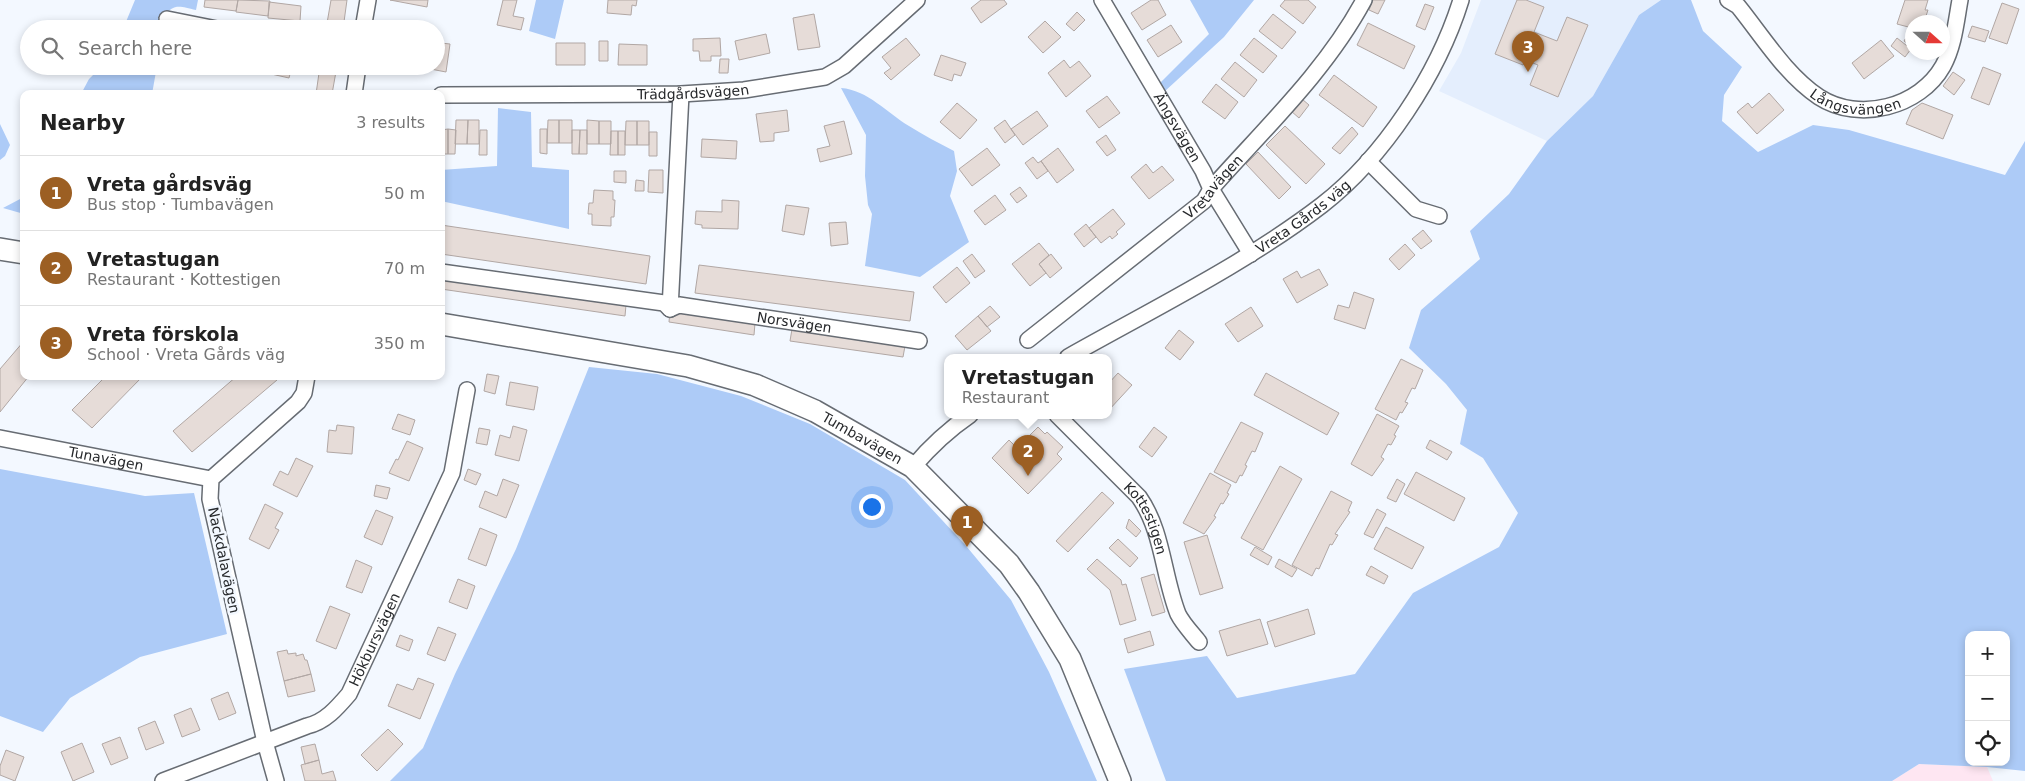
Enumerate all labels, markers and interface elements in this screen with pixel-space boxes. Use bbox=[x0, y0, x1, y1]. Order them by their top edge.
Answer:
north arrow bbox=[1905, 15, 1950, 60]
search box bbox=[20, 20, 445, 75]
pin: 3 bbox=[1512, 31, 1544, 72]
icon: search bbox=[38, 34, 66, 62]
text: Search here bbox=[78, 37, 192, 59]
street label: Trädgårdsvägen bbox=[636, 81, 750, 102]
street label: Långsvängen bbox=[1807, 85, 1903, 118]
street label: Ängsvägen bbox=[1151, 89, 1204, 165]
text: Nearby bbox=[40, 111, 125, 135]
text: 3 results bbox=[356, 113, 425, 132]
street label: Vretavägen bbox=[1180, 152, 1246, 222]
text: Vreta gårdsväg bbox=[87, 173, 252, 195]
street label: Vreta Gårds väg bbox=[1253, 177, 1354, 257]
text: 1 bbox=[50, 184, 62, 203]
text: 50 m bbox=[384, 184, 425, 203]
text: Bus stop · Tumbavägen bbox=[87, 195, 274, 214]
text: Vretastugan bbox=[87, 248, 220, 270]
text: 2 bbox=[50, 259, 62, 278]
text: 70 m bbox=[384, 259, 425, 278]
text: Restaurant · Kottestigen bbox=[87, 270, 281, 289]
street label: Norsvägen bbox=[756, 309, 833, 336]
text: Vreta förskola bbox=[87, 323, 239, 345]
text: 3 bbox=[50, 334, 62, 353]
text: 350 m bbox=[374, 334, 425, 353]
text: School · Vreta Gårds väg bbox=[87, 345, 285, 364]
popup bbox=[944, 354, 1112, 419]
text: Vretastugan bbox=[962, 366, 1094, 388]
text: Restaurant bbox=[962, 388, 1049, 407]
street label: Tumbavägen bbox=[818, 408, 905, 467]
pin: 2 bbox=[1012, 435, 1044, 476]
street label: Tunavägen bbox=[66, 443, 145, 474]
street label: Kottestigen bbox=[1121, 479, 1170, 556]
your location bbox=[859, 494, 885, 520]
street label: Nackdalavägen bbox=[205, 506, 243, 614]
pin: 1 bbox=[951, 506, 983, 547]
street label: Hökbursvägen bbox=[346, 590, 403, 689]
map controls bbox=[1965, 631, 2010, 766]
button: + bbox=[1965, 631, 2010, 676]
button: − bbox=[1965, 676, 2010, 721]
button: locate bbox=[1965, 721, 2010, 766]

